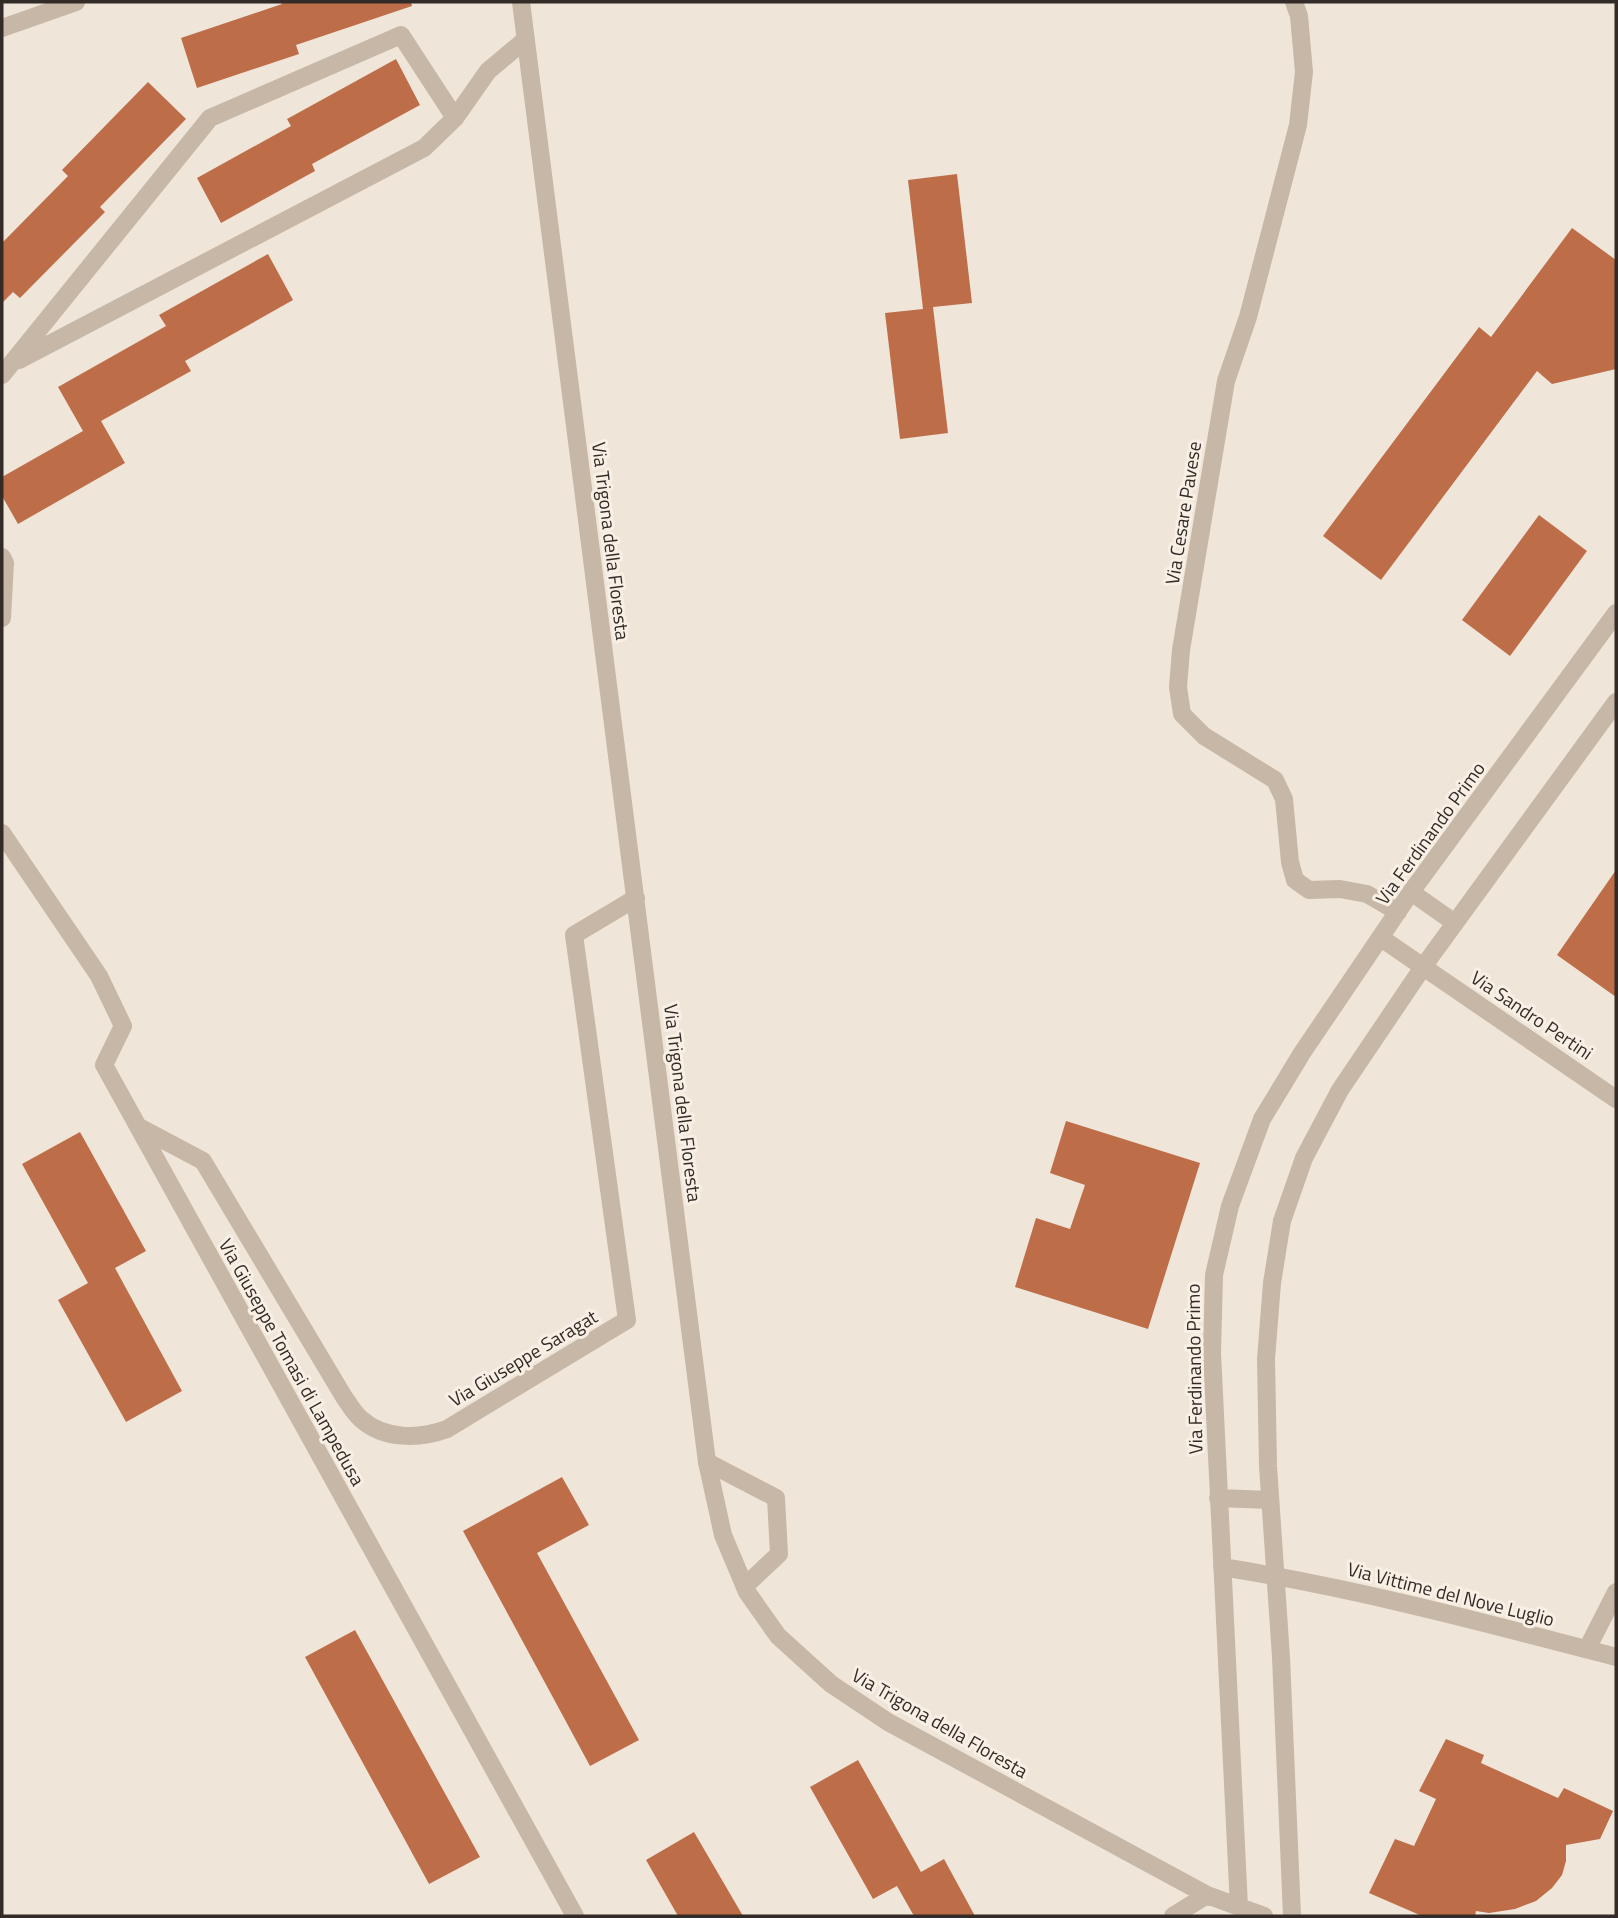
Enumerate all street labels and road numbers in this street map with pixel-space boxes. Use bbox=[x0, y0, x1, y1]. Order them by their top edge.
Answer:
street label: Via Cesare Pavese bbox=[1157, 439, 1208, 587]
street label: Via Trigona della Floresta bbox=[585, 440, 638, 642]
street label: Via Ferdinando Primo bbox=[1368, 755, 1492, 910]
street label: Via Sandro Pertini bbox=[1465, 963, 1599, 1066]
street label: Via Trigona della Floresta bbox=[657, 1002, 710, 1204]
street label: Via Giuseppe Tomasi di Lampedusa bbox=[212, 1233, 373, 1491]
street label: Via Ferdinando Primo bbox=[1178, 1283, 1209, 1455]
street label: Via Giuseppe Saragat bbox=[443, 1301, 603, 1414]
street label: Via Vittime del Nove Luglio bbox=[1345, 1554, 1558, 1633]
street label: Via Trigona della Floresta bbox=[847, 1660, 1034, 1785]

